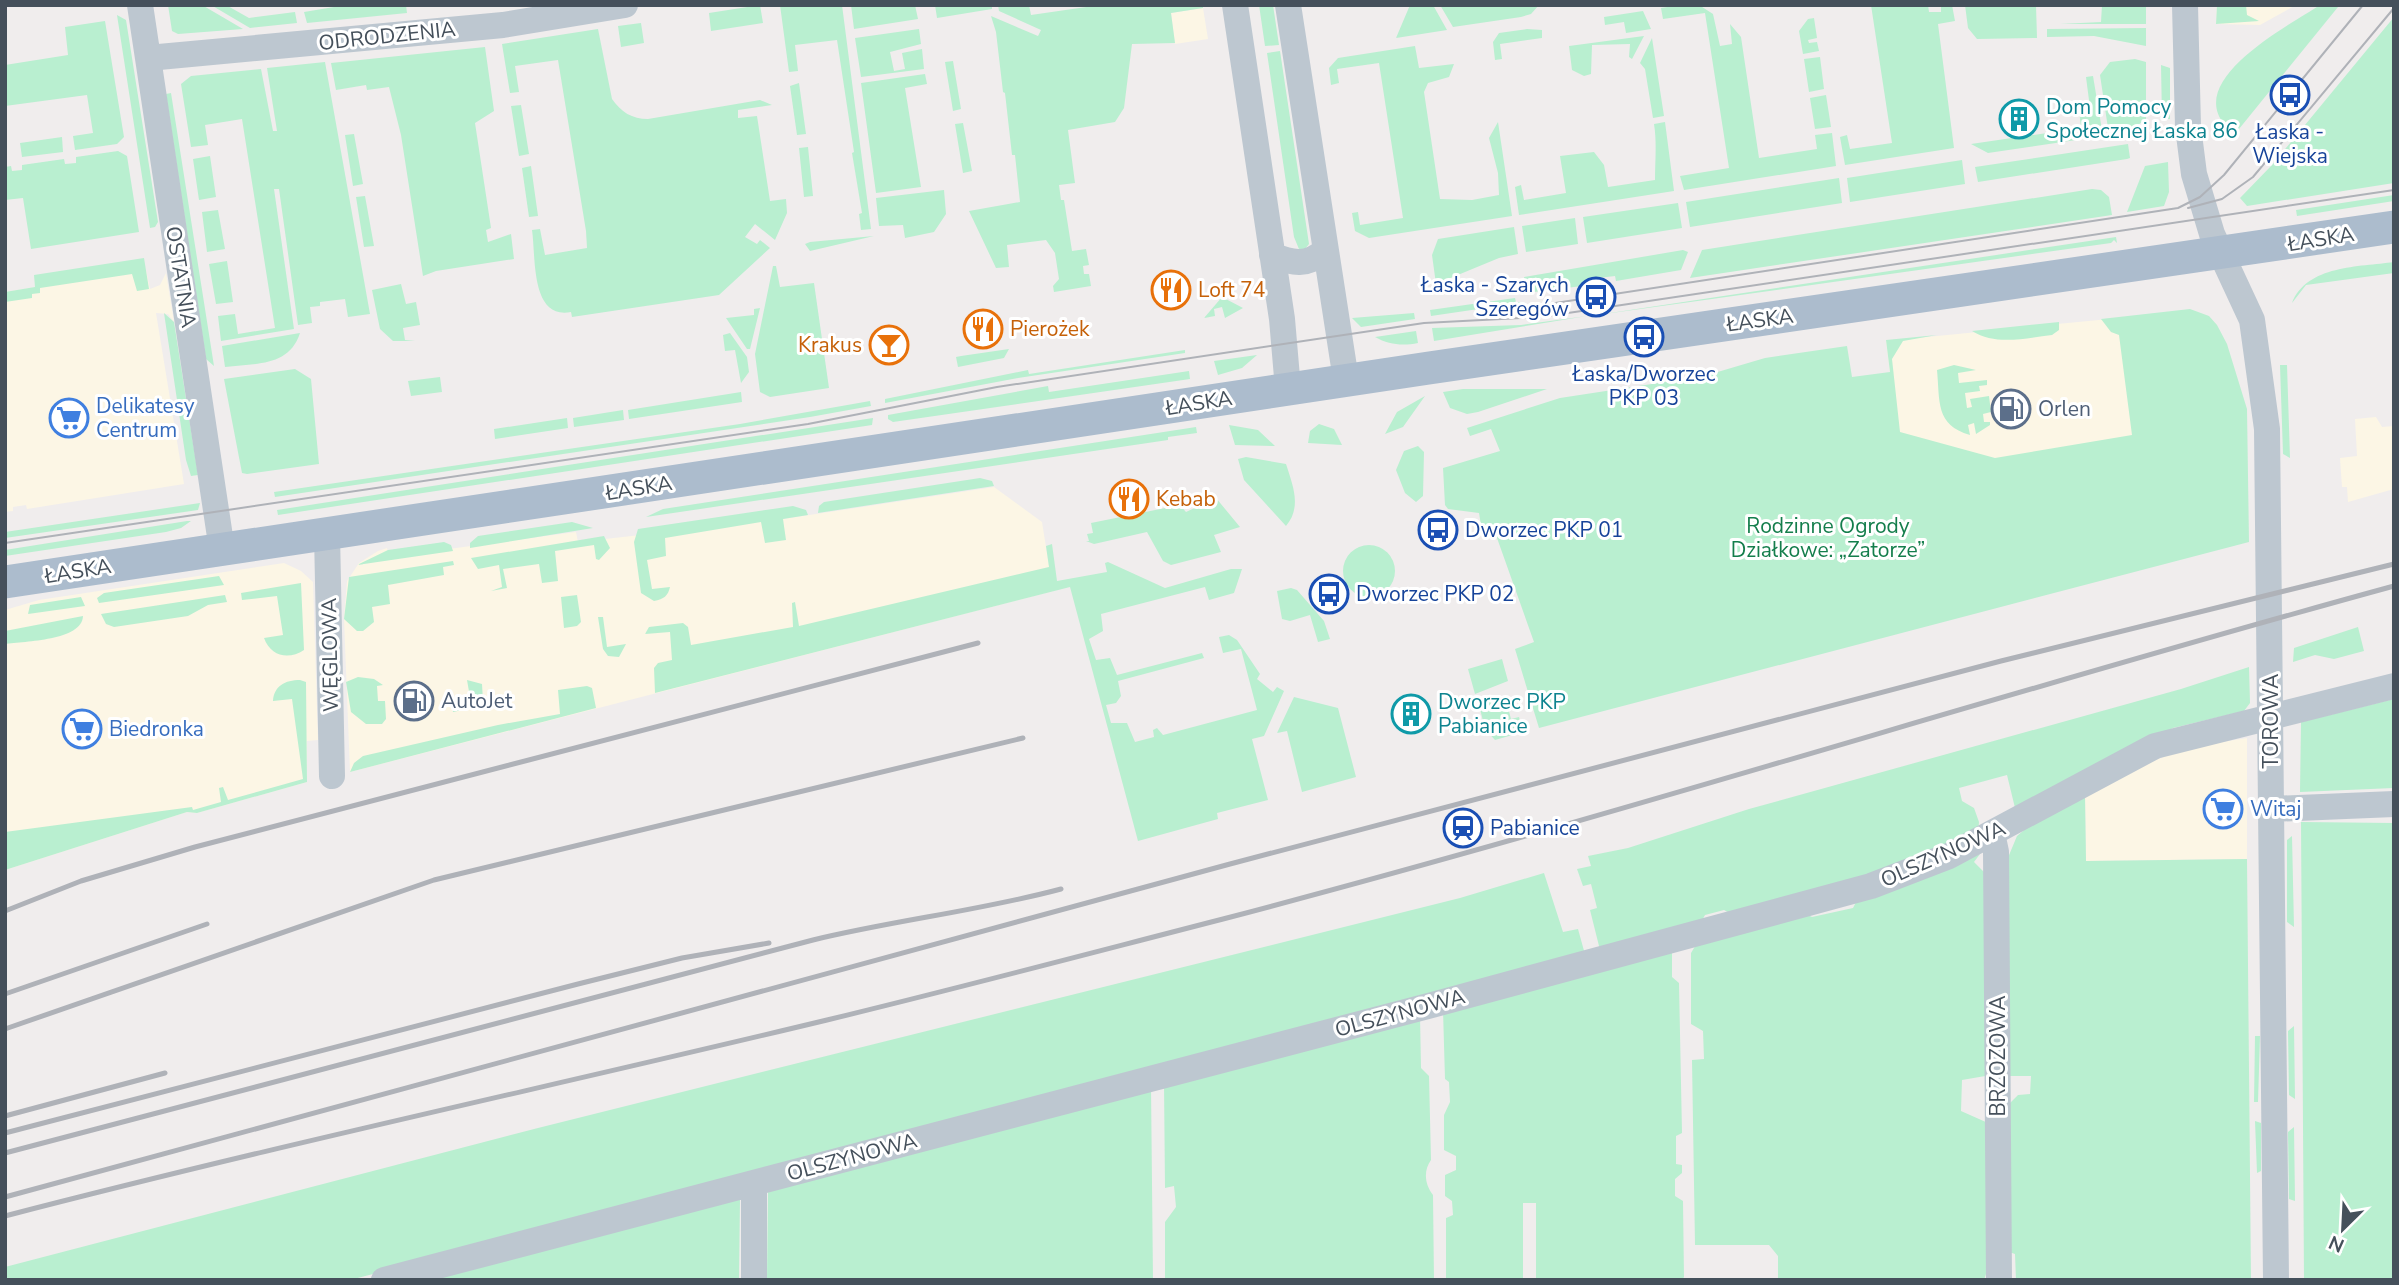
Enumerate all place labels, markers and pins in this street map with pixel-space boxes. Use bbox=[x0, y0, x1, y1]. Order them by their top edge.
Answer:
bus stop icon: Łaska - Wiejska bbox=[2269, 74, 2311, 116]
place label: Dom Pomocy Społecznej Łaska 86 bbox=[2046, 93, 2238, 145]
building icon: Dom Pomocy Społecznej Łaska 86 bbox=[1998, 98, 2040, 140]
place label: Łaska - Wiejska bbox=[2252, 118, 2328, 170]
restaurant icon: Loft 74 bbox=[1150, 269, 1192, 311]
place label: Łaska - Szarych Szeregów bbox=[1420, 271, 1569, 323]
place label: Loft 74 bbox=[1198, 276, 1265, 304]
bus stop icon: Łaska - Szarych Szeregów bbox=[1575, 276, 1617, 318]
restaurant icon: Pierożek bbox=[962, 308, 1004, 350]
place label: Pierożek bbox=[1010, 315, 1090, 343]
bus stop icon: Łaska/Dworzec PKP 03 bbox=[1623, 316, 1665, 358]
bar icon: Krakus bbox=[868, 324, 910, 366]
place label: Krakus bbox=[798, 331, 862, 359]
place label: Łaska/Dworzec PKP 03 bbox=[1572, 360, 1716, 412]
fuel station icon: Orlen bbox=[1990, 388, 2032, 430]
place label: Delikatesy Centrum bbox=[96, 392, 195, 444]
place label: Orlen bbox=[2038, 395, 2091, 423]
supermarket icon: Delikatesy Centrum bbox=[48, 397, 90, 439]
restaurant icon: Kebab bbox=[1108, 478, 1150, 520]
place label: Kebab bbox=[1156, 485, 1216, 513]
bus stop icon: Dworzec PKP 01 bbox=[1417, 509, 1459, 551]
place label: Dworzec PKP 01 bbox=[1465, 516, 1623, 544]
bus stop icon: Dworzec PKP 02 bbox=[1308, 573, 1350, 615]
place label: Dworzec PKP 02 bbox=[1356, 580, 1514, 608]
fuel station icon: AutoJet bbox=[393, 680, 435, 722]
place label: AutoJet bbox=[441, 687, 513, 715]
place label: Dworzec PKP Pabianice bbox=[1438, 688, 1566, 740]
building icon: Dworzec PKP Pabianice bbox=[1390, 693, 1432, 735]
supermarket icon: Biedronka bbox=[61, 708, 103, 750]
place label: Biedronka bbox=[109, 715, 204, 743]
supermarket icon: Witaj bbox=[2202, 788, 2244, 830]
place label: Witaj bbox=[2250, 795, 2301, 823]
station icon: Pabianice bbox=[1442, 807, 1484, 849]
place label: Pabianice bbox=[1490, 814, 1580, 842]

